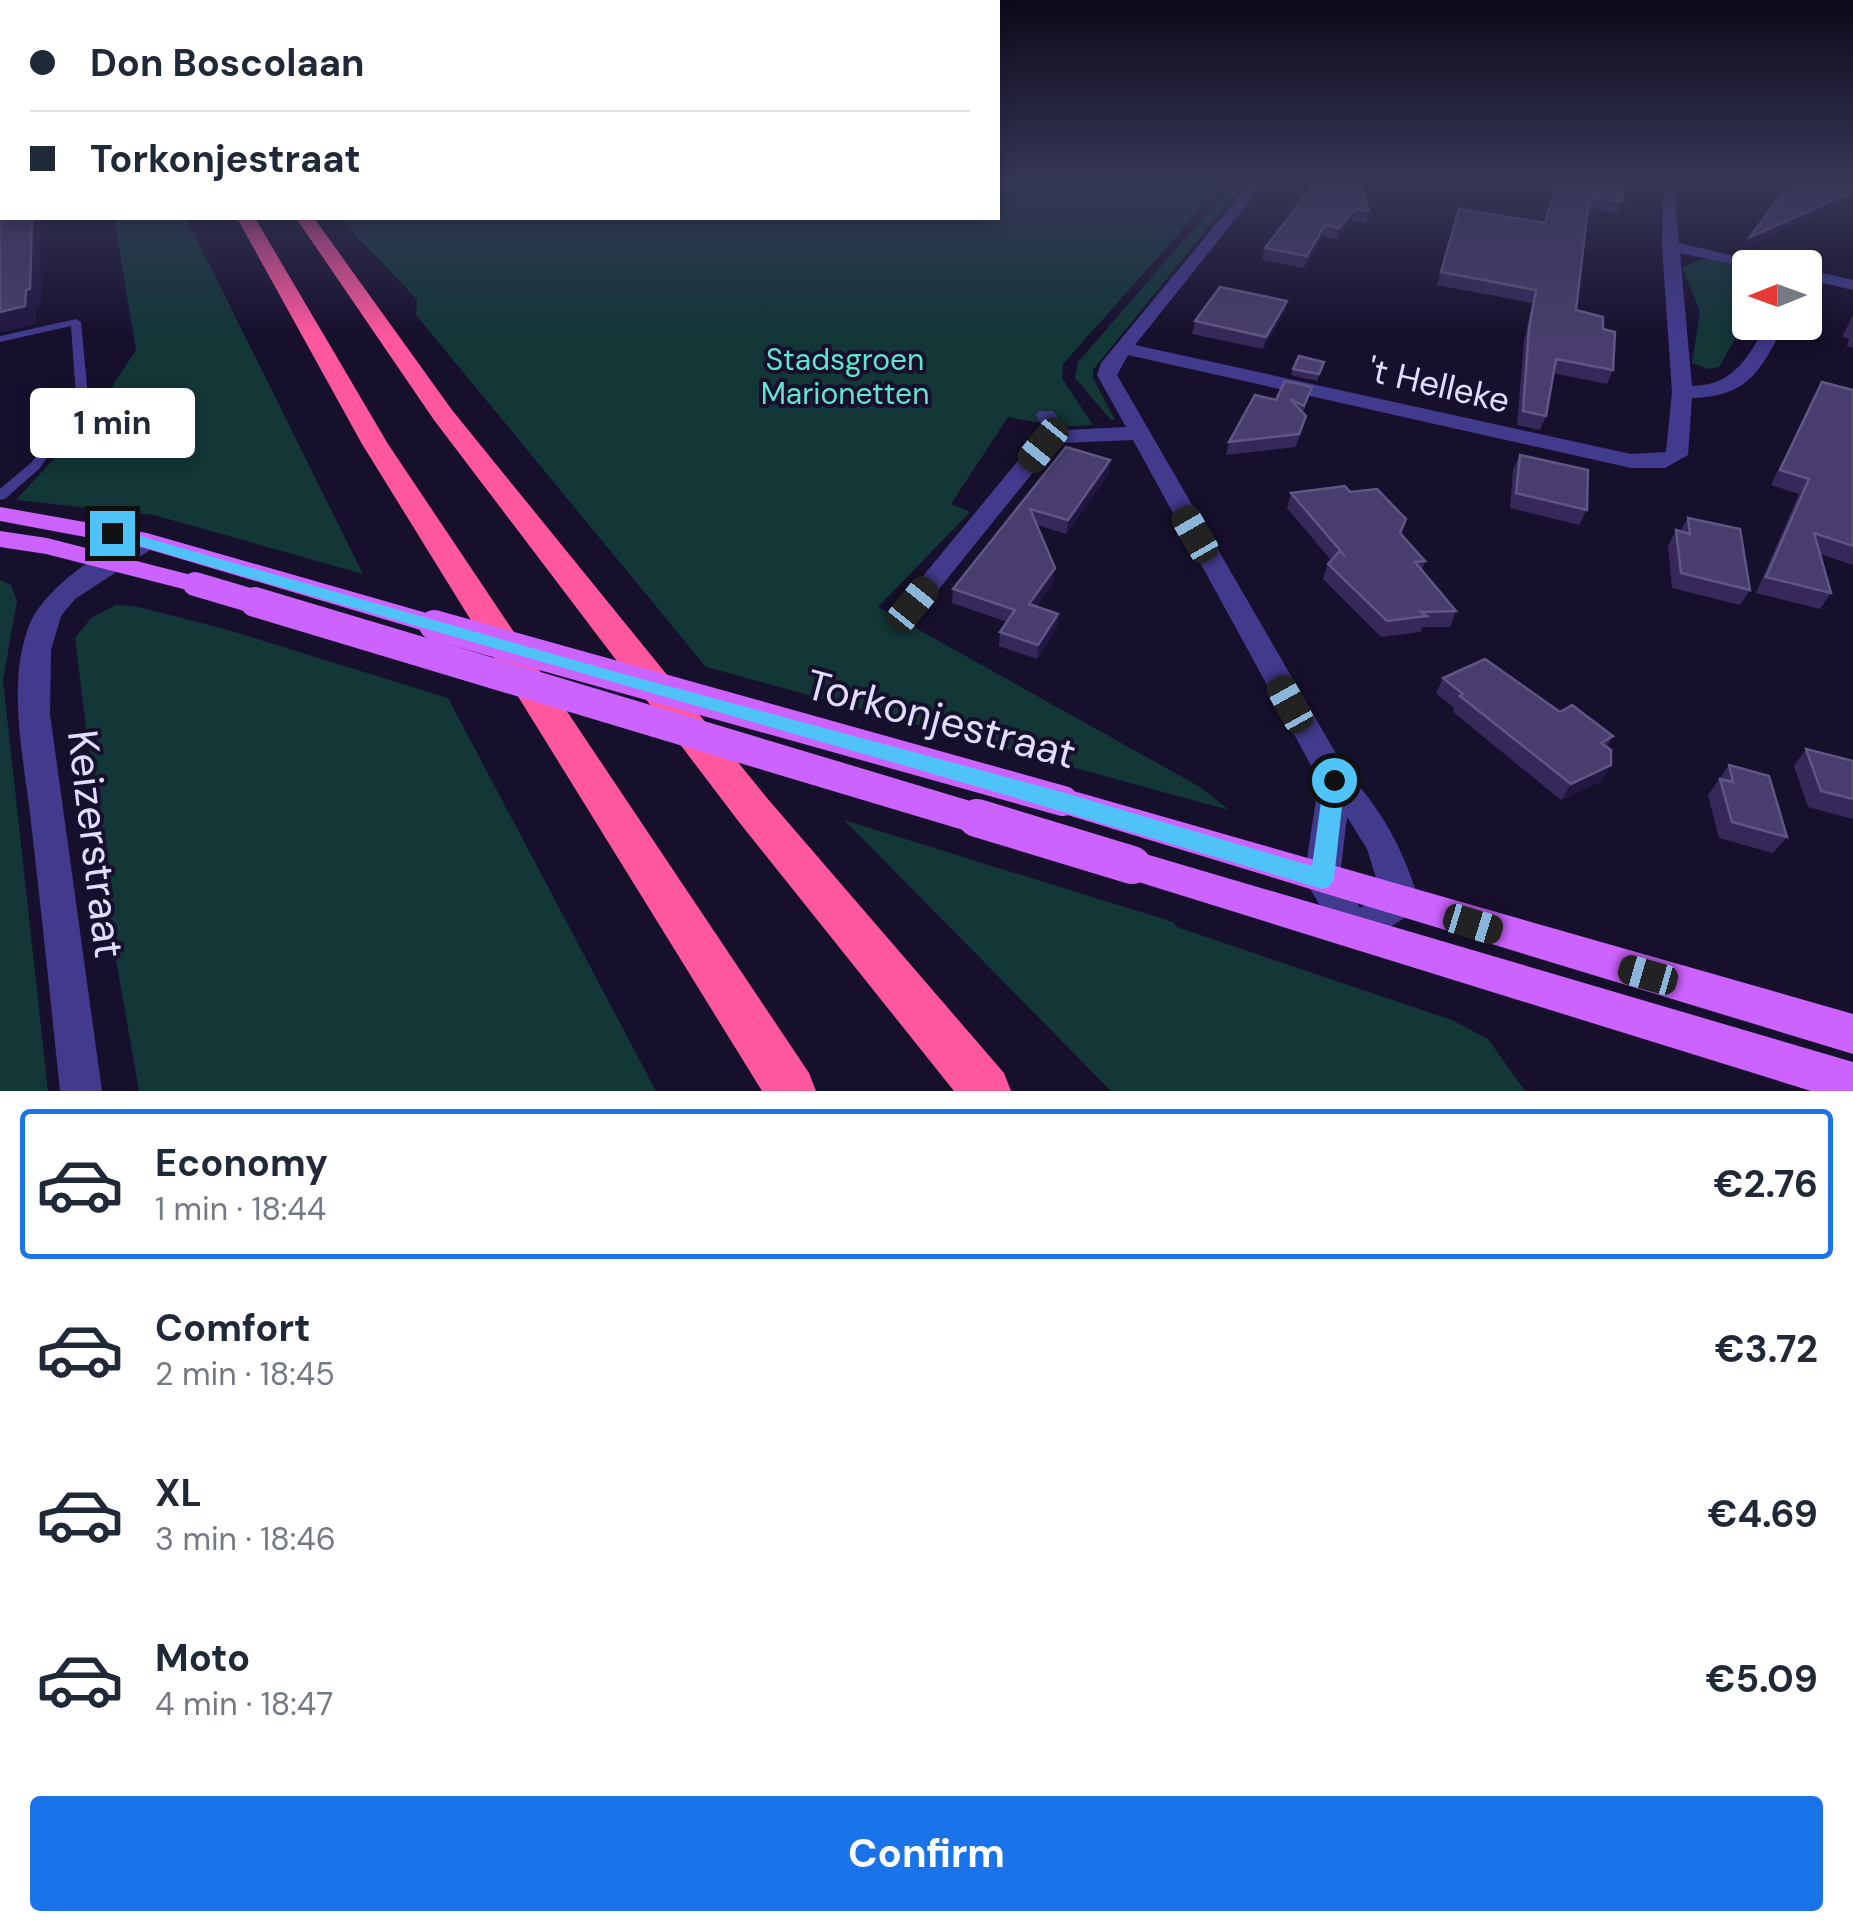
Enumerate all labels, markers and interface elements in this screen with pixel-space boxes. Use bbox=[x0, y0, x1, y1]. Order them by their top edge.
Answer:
text: Don Boscolaan bbox=[90, 38, 364, 88]
text: Torkonjestraat bbox=[90, 134, 361, 184]
north arrow bbox=[1732, 250, 1822, 340]
map controls bbox=[1732, 250, 1822, 340]
park label: Stadsgroen Marionetten bbox=[761, 340, 929, 413]
street label: 't Helleke bbox=[1364, 346, 1514, 424]
callout: 1 min bbox=[29, 388, 194, 458]
text: 1 min bbox=[74, 402, 151, 444]
car bbox=[1012, 412, 1074, 478]
car bbox=[1167, 501, 1223, 567]
route end bbox=[90, 511, 135, 556]
car bbox=[882, 571, 944, 637]
street label: Torkonjestraat bbox=[800, 657, 1082, 781]
car bbox=[1262, 670, 1318, 738]
street label: Keizerstraat bbox=[55, 727, 137, 961]
route start bbox=[1312, 758, 1357, 803]
car bbox=[1440, 901, 1506, 947]
car bbox=[1615, 952, 1681, 998]
text: Economy bbox=[155, 1138, 328, 1188]
icon: car bbox=[35, 1139, 125, 1229]
text: €2.76 bbox=[1714, 1159, 1818, 1209]
text: 1 min · 18:44 bbox=[155, 1188, 326, 1230]
text: Comfort bbox=[155, 1303, 311, 1353]
icon: car bbox=[35, 1304, 125, 1394]
text: €3.72 bbox=[1715, 1324, 1818, 1374]
text: 2 min · 18:45 bbox=[155, 1353, 335, 1395]
text: XL bbox=[155, 1468, 202, 1518]
icon: car bbox=[35, 1469, 125, 1559]
text: €4.69 bbox=[1707, 1489, 1818, 1539]
text: 3 min · 18:46 bbox=[155, 1518, 336, 1560]
text: Moto bbox=[155, 1633, 250, 1683]
icon: car bbox=[35, 1634, 125, 1724]
text: €5.09 bbox=[1705, 1654, 1818, 1704]
text: 4 min · 18:47 bbox=[155, 1683, 333, 1725]
button: Confirm bbox=[30, 1796, 1823, 1911]

